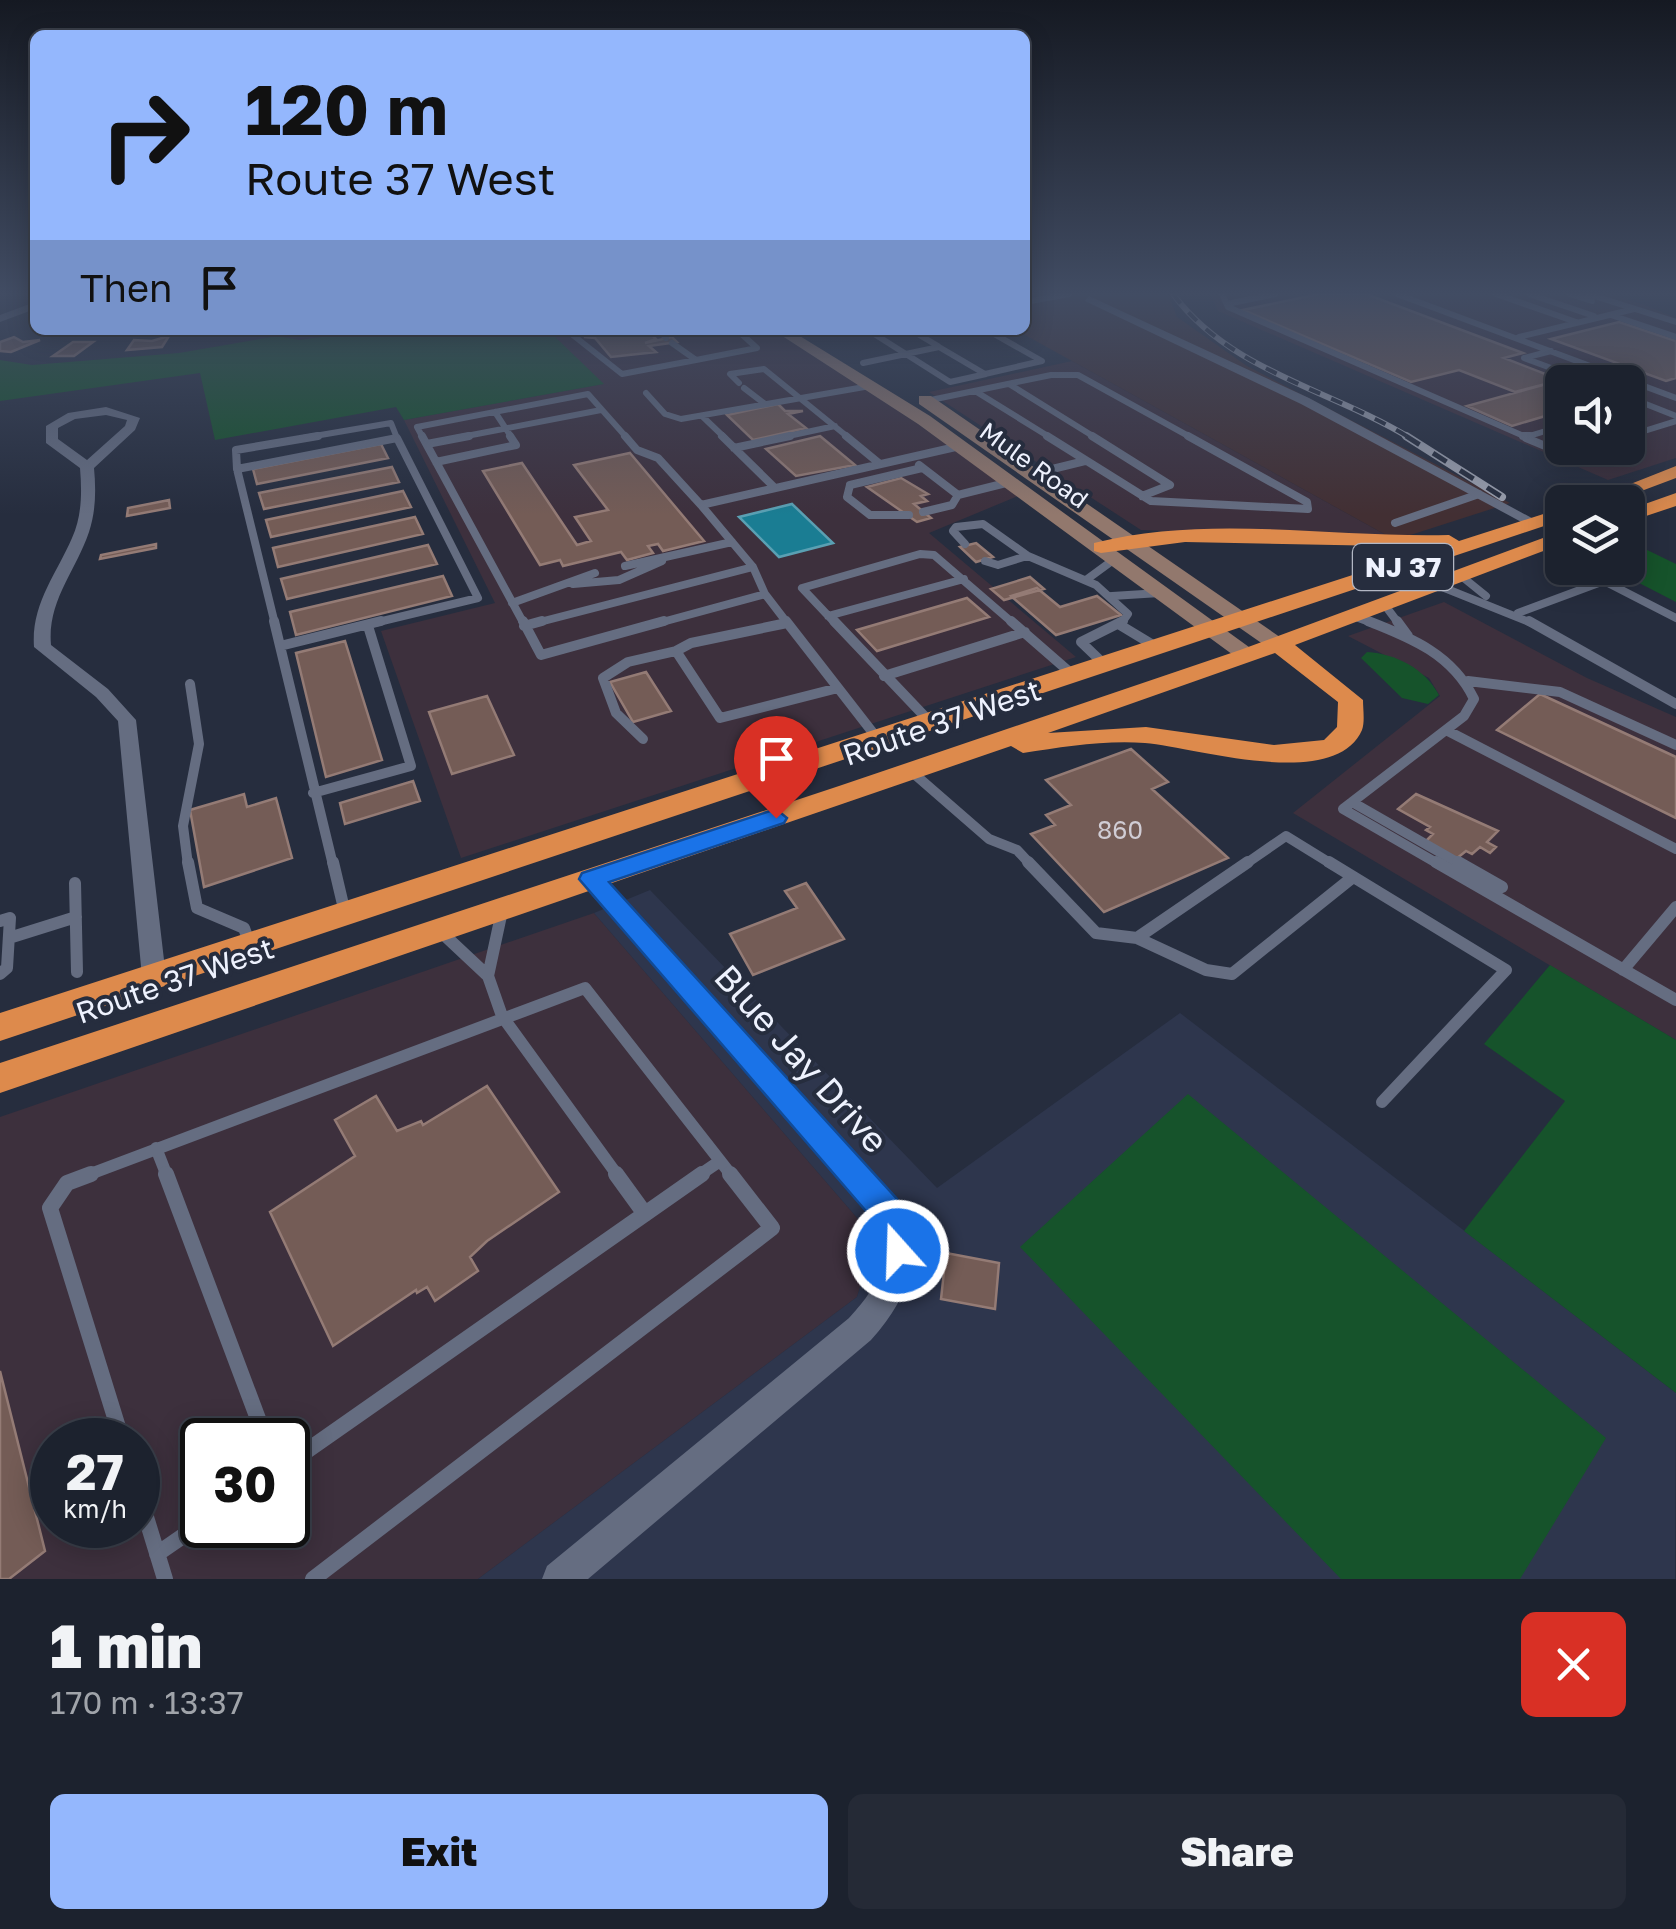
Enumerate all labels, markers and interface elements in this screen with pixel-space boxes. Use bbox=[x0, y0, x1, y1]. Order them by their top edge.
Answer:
text: 120 m bbox=[245, 66, 448, 150]
icon: right bbox=[80, 70, 210, 200]
text: Route 37 West bbox=[245, 151, 556, 205]
icon: arrive bbox=[192, 260, 247, 315]
text: Then bbox=[80, 265, 172, 310]
map controls bbox=[1545, 365, 1645, 585]
button: sound bbox=[1545, 365, 1645, 465]
street label: Mule Road bbox=[974, 415, 1095, 514]
button: layers bbox=[1545, 485, 1645, 585]
road number: NJ 37 bbox=[1353, 544, 1453, 590]
street label: Route 37 West bbox=[838, 671, 1045, 773]
pin bbox=[734, 716, 819, 819]
icon: arrive bbox=[749, 731, 804, 786]
house number: 860 bbox=[1097, 814, 1143, 845]
street label: Route 37 West bbox=[71, 929, 278, 1031]
street label: Blue Jay Drive bbox=[706, 956, 897, 1161]
position arrow bbox=[846, 1199, 950, 1303]
speed limit sign: 30 bbox=[180, 1418, 310, 1548]
text: 27 bbox=[66, 1441, 124, 1501]
text: km/h bbox=[63, 1493, 127, 1524]
text: 1 min bbox=[50, 1609, 202, 1681]
button: close bbox=[1521, 1612, 1626, 1717]
text: 170 m · 13:37 bbox=[50, 1683, 244, 1721]
button: Exit bbox=[50, 1794, 828, 1909]
button: Share bbox=[848, 1794, 1626, 1909]

